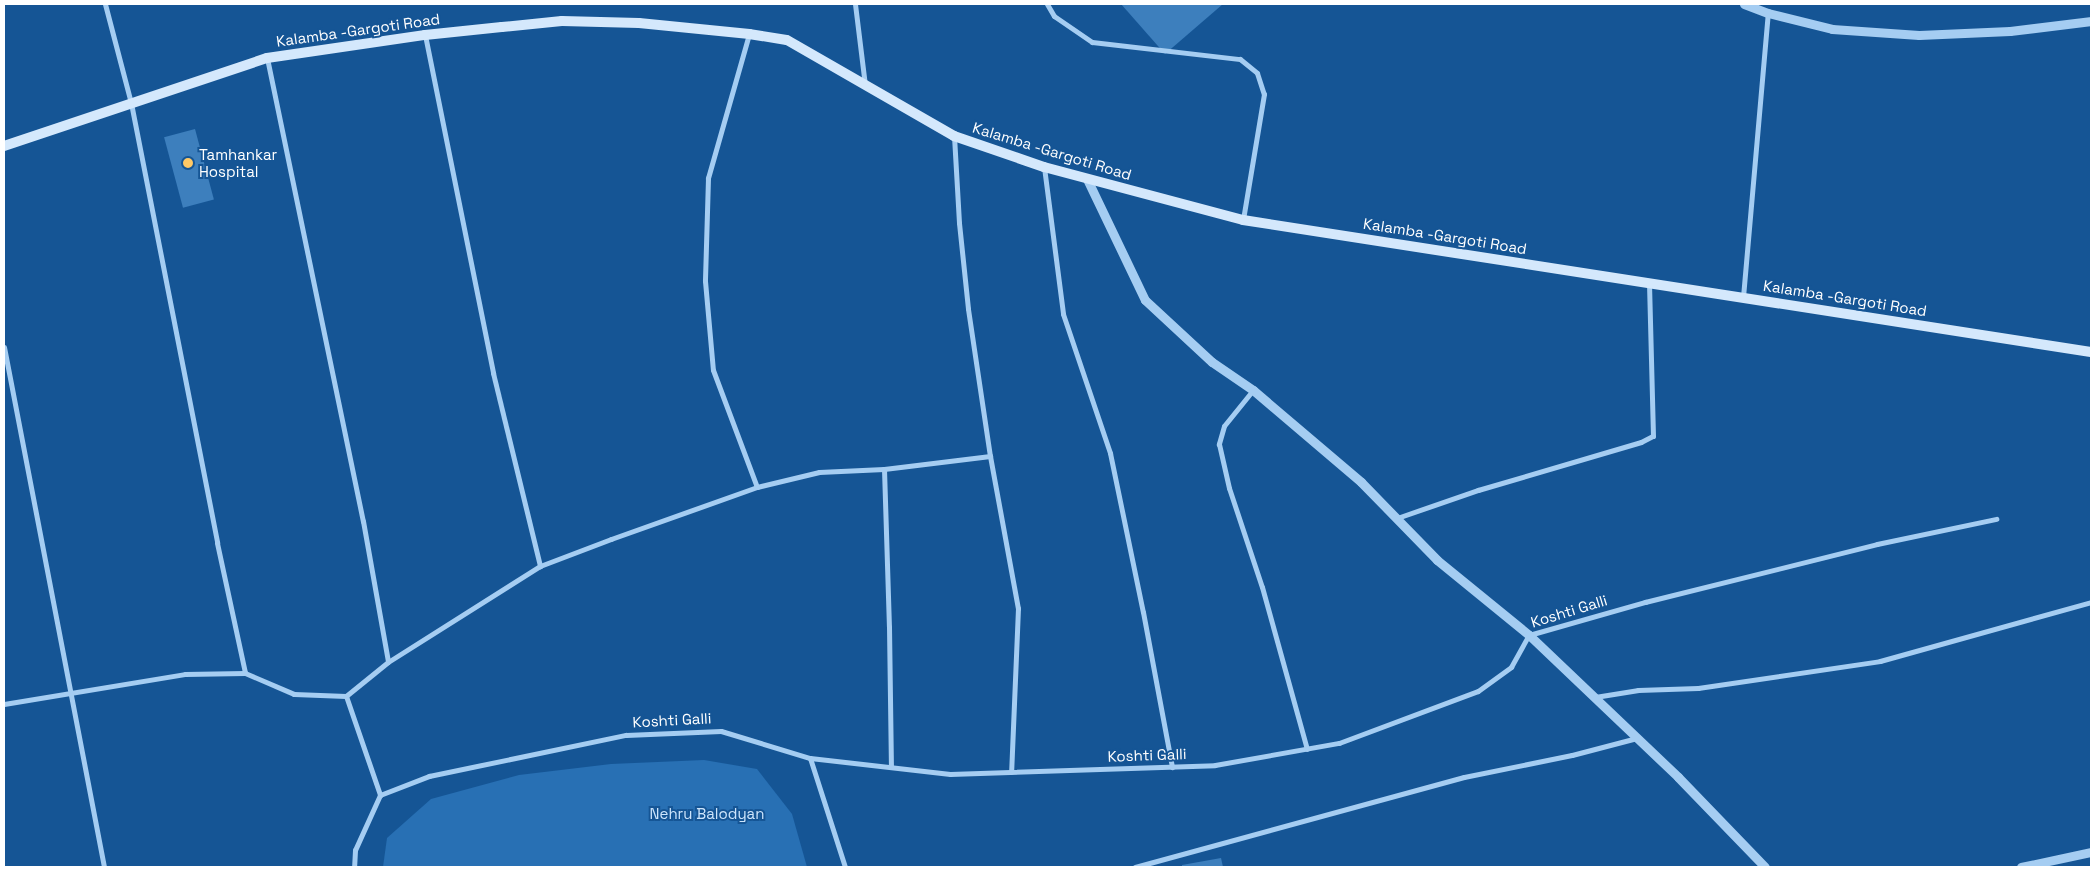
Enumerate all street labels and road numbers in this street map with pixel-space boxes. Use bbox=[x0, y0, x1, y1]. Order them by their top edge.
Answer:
street label: Kalamba -Gargoti Road bbox=[275, 10, 441, 50]
street label: Kalamba -Gargoti Road bbox=[970, 118, 1134, 184]
street label: Kalamba -Gargoti Road bbox=[1362, 214, 1528, 258]
street label: Kalamba -Gargoti Road bbox=[1762, 276, 1928, 320]
street label: Koshti Galli bbox=[1529, 591, 1609, 631]
street label: Koshti Galli bbox=[632, 709, 712, 731]
street label: Koshti Galli bbox=[1107, 745, 1187, 765]

